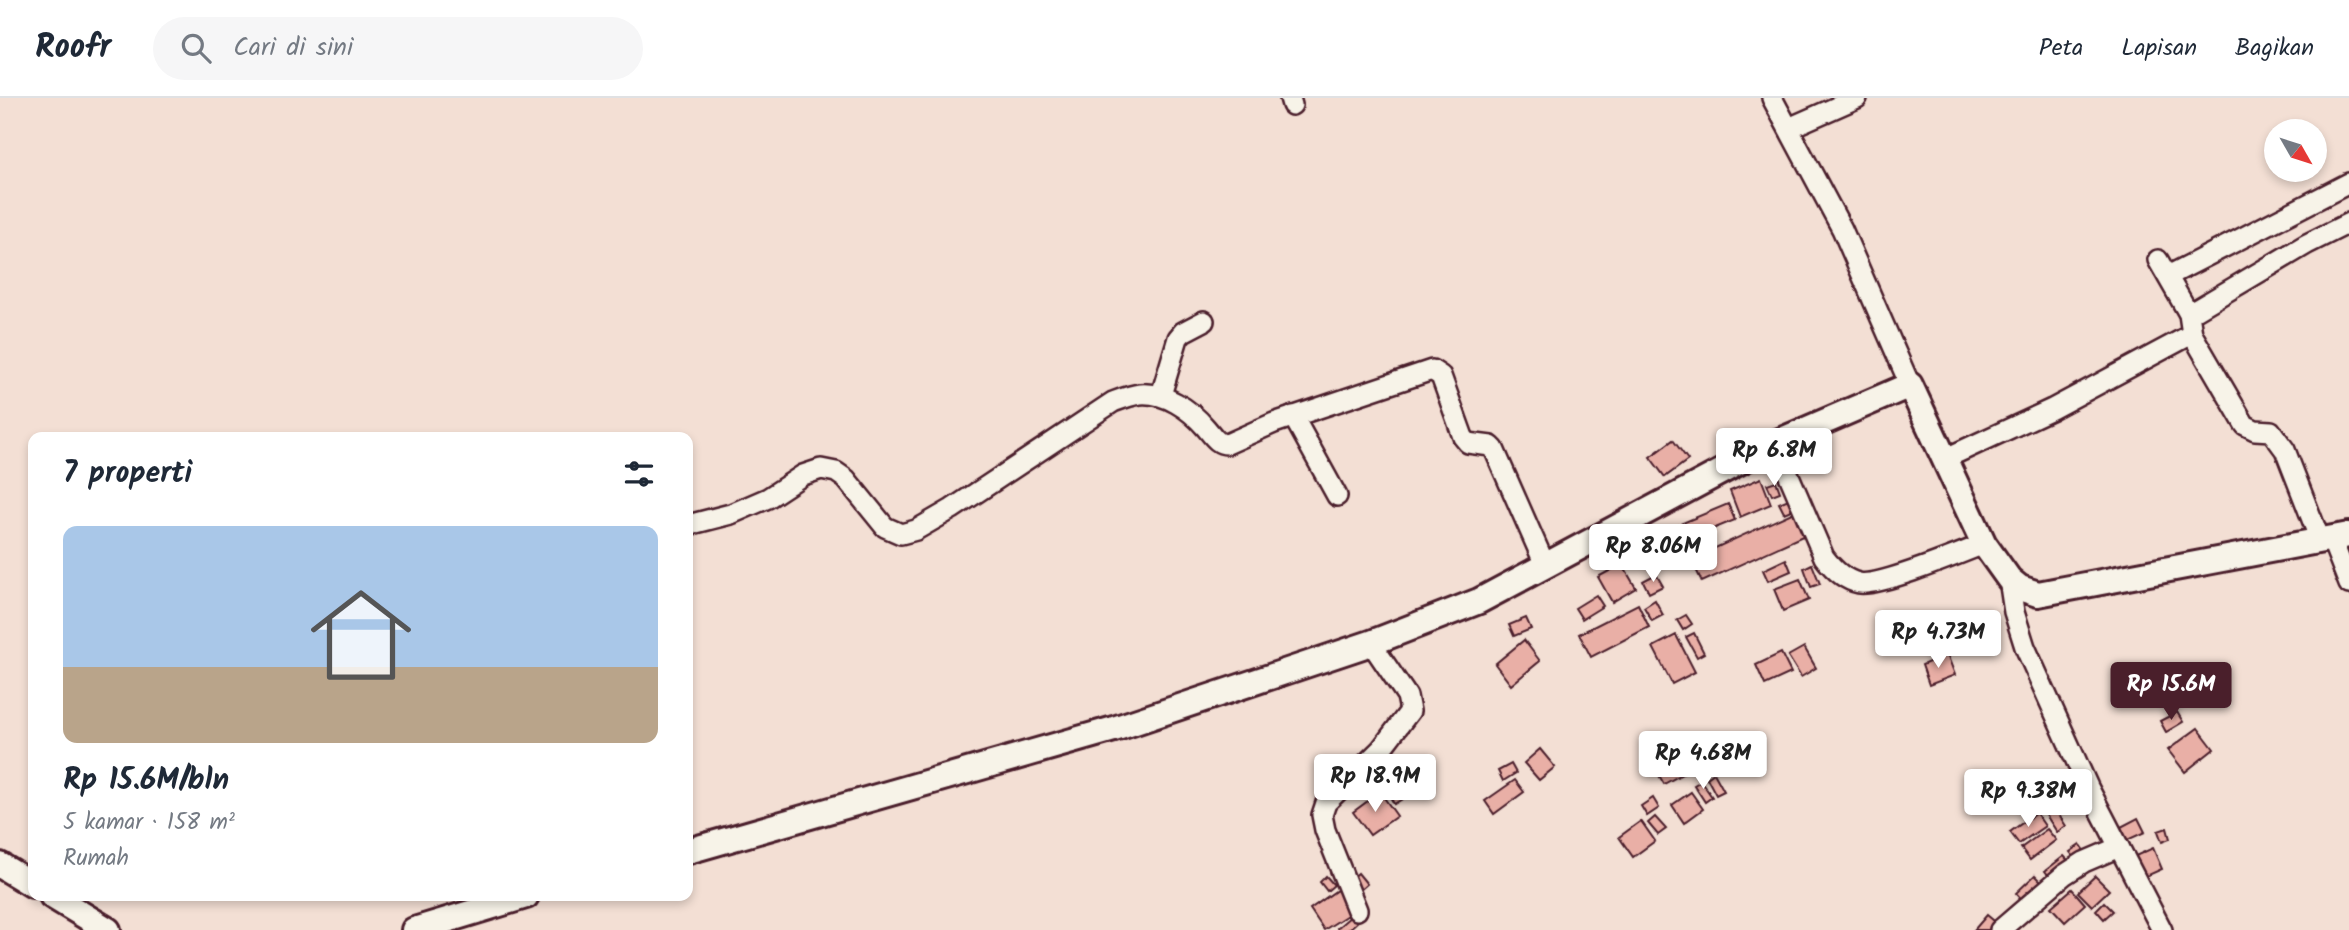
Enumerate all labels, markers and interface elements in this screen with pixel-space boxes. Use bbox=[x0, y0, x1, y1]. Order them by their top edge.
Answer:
search box bbox=[153, 17, 643, 80]
text: Roofr bbox=[35, 22, 111, 75]
text: Cari di sini bbox=[233, 27, 353, 69]
icon: search bbox=[177, 29, 215, 67]
text: Peta bbox=[2039, 29, 2083, 68]
text: Lapisan bbox=[2121, 29, 2197, 68]
text: Bagikan bbox=[2235, 29, 2314, 68]
north arrow bbox=[2264, 119, 2328, 182]
map controls bbox=[2264, 119, 2327, 182]
pin: Rp 6.8M bbox=[1709, 428, 1839, 488]
text: Rp 6.8M bbox=[1732, 433, 1816, 469]
text: 7 properti bbox=[63, 450, 192, 498]
icon: filters bbox=[620, 455, 658, 493]
pin: Rp 8.06M bbox=[1581, 524, 1725, 584]
text: Rp 8.06M bbox=[1605, 529, 1701, 565]
icon: home bbox=[298, 572, 424, 698]
pin: Rp 4.73M bbox=[1866, 610, 2010, 670]
text: Rp 4.73M bbox=[1891, 615, 1985, 651]
pin: Rp 15.6M bbox=[2099, 662, 2243, 722]
text: Rp 15.6M bbox=[2127, 667, 2215, 703]
pin: Rp 4.68M bbox=[1631, 732, 1775, 791]
text: Rp 4.68M bbox=[1655, 736, 1751, 772]
pin: Rp 18.9M bbox=[1303, 754, 1447, 814]
text: Rp 15.6M/bln bbox=[63, 757, 229, 805]
text: Rp 18.9M bbox=[1330, 759, 1420, 795]
pin: Rp 9.38M bbox=[1956, 770, 2100, 829]
text: Rp 9.38M bbox=[1980, 774, 2076, 810]
text: 5 kamar · 158 m² bbox=[63, 805, 235, 841]
text: Rumah bbox=[63, 841, 129, 877]

